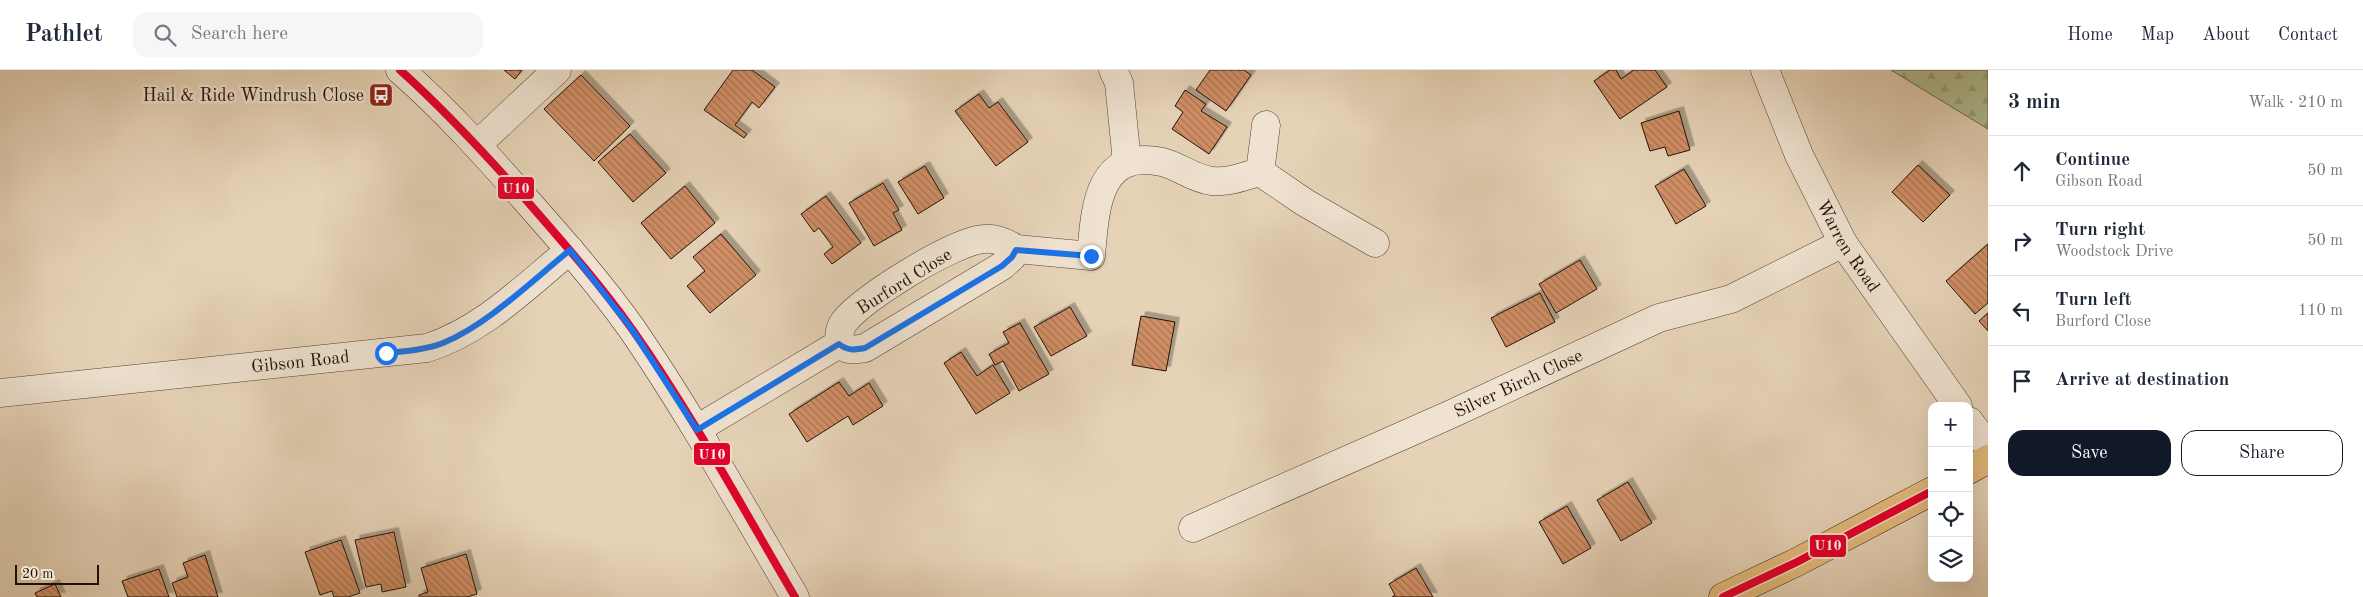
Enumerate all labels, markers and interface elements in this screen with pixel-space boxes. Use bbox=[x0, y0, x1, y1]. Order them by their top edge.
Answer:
search box bbox=[133, 12, 483, 57]
icon: search bbox=[151, 21, 179, 49]
text: Pathlet bbox=[25, 23, 103, 47]
text: Search here bbox=[191, 25, 288, 44]
text: Home bbox=[2067, 26, 2113, 44]
text: Map bbox=[2141, 26, 2174, 44]
text: About bbox=[2202, 26, 2250, 44]
text: Contact bbox=[2278, 26, 2338, 44]
bus stop icon: Hail & Ride Windrush Close bbox=[368, 82, 394, 108]
place label: Hail & Ride Windrush Close bbox=[143, 87, 364, 105]
text: 3 min bbox=[2008, 92, 2061, 113]
text: Walk · 210 m bbox=[2248, 95, 2343, 111]
text: Continue bbox=[2055, 151, 2130, 170]
icon: ahead bbox=[2008, 157, 2036, 185]
text: 50 m bbox=[2307, 163, 2343, 179]
text: Gibson Road bbox=[2055, 174, 2143, 190]
line badge: U10 bbox=[497, 176, 535, 200]
text: U10 bbox=[502, 182, 530, 196]
street label: Warren Road bbox=[1813, 197, 1883, 296]
text: Turn right bbox=[2055, 221, 2145, 240]
icon: right bbox=[2008, 227, 2036, 255]
text: 50 m bbox=[2307, 233, 2343, 249]
text: Woodstock Drive bbox=[2055, 244, 2173, 260]
route end bbox=[1080, 245, 1103, 268]
street label: Burford Close bbox=[854, 246, 955, 318]
text: Turn left bbox=[2055, 291, 2132, 310]
icon: left bbox=[2008, 297, 2036, 325]
text: 110 m bbox=[2298, 303, 2343, 319]
text: Burford Close bbox=[2055, 314, 2151, 330]
route start bbox=[375, 342, 398, 365]
street label: Silver Birch Close bbox=[1451, 347, 1586, 421]
street label: Gibson Road bbox=[250, 348, 350, 376]
icon: arrive bbox=[2008, 367, 2036, 395]
text: Arrive at destination bbox=[2055, 371, 2229, 390]
map controls bbox=[1928, 402, 1973, 582]
button: + bbox=[1928, 402, 1973, 447]
button: Save bbox=[2008, 430, 2171, 476]
button: Share bbox=[2181, 430, 2343, 476]
line badge: U10 bbox=[693, 442, 731, 466]
button: − bbox=[1928, 447, 1973, 492]
text: U10 bbox=[698, 448, 726, 462]
button: locate bbox=[1928, 492, 1973, 537]
line badge: U10 bbox=[1809, 534, 1847, 558]
button: layers bbox=[1928, 537, 1973, 582]
text: U10 bbox=[1814, 539, 1842, 553]
scale bar bbox=[15, 562, 99, 585]
text: 20 m bbox=[22, 567, 53, 581]

